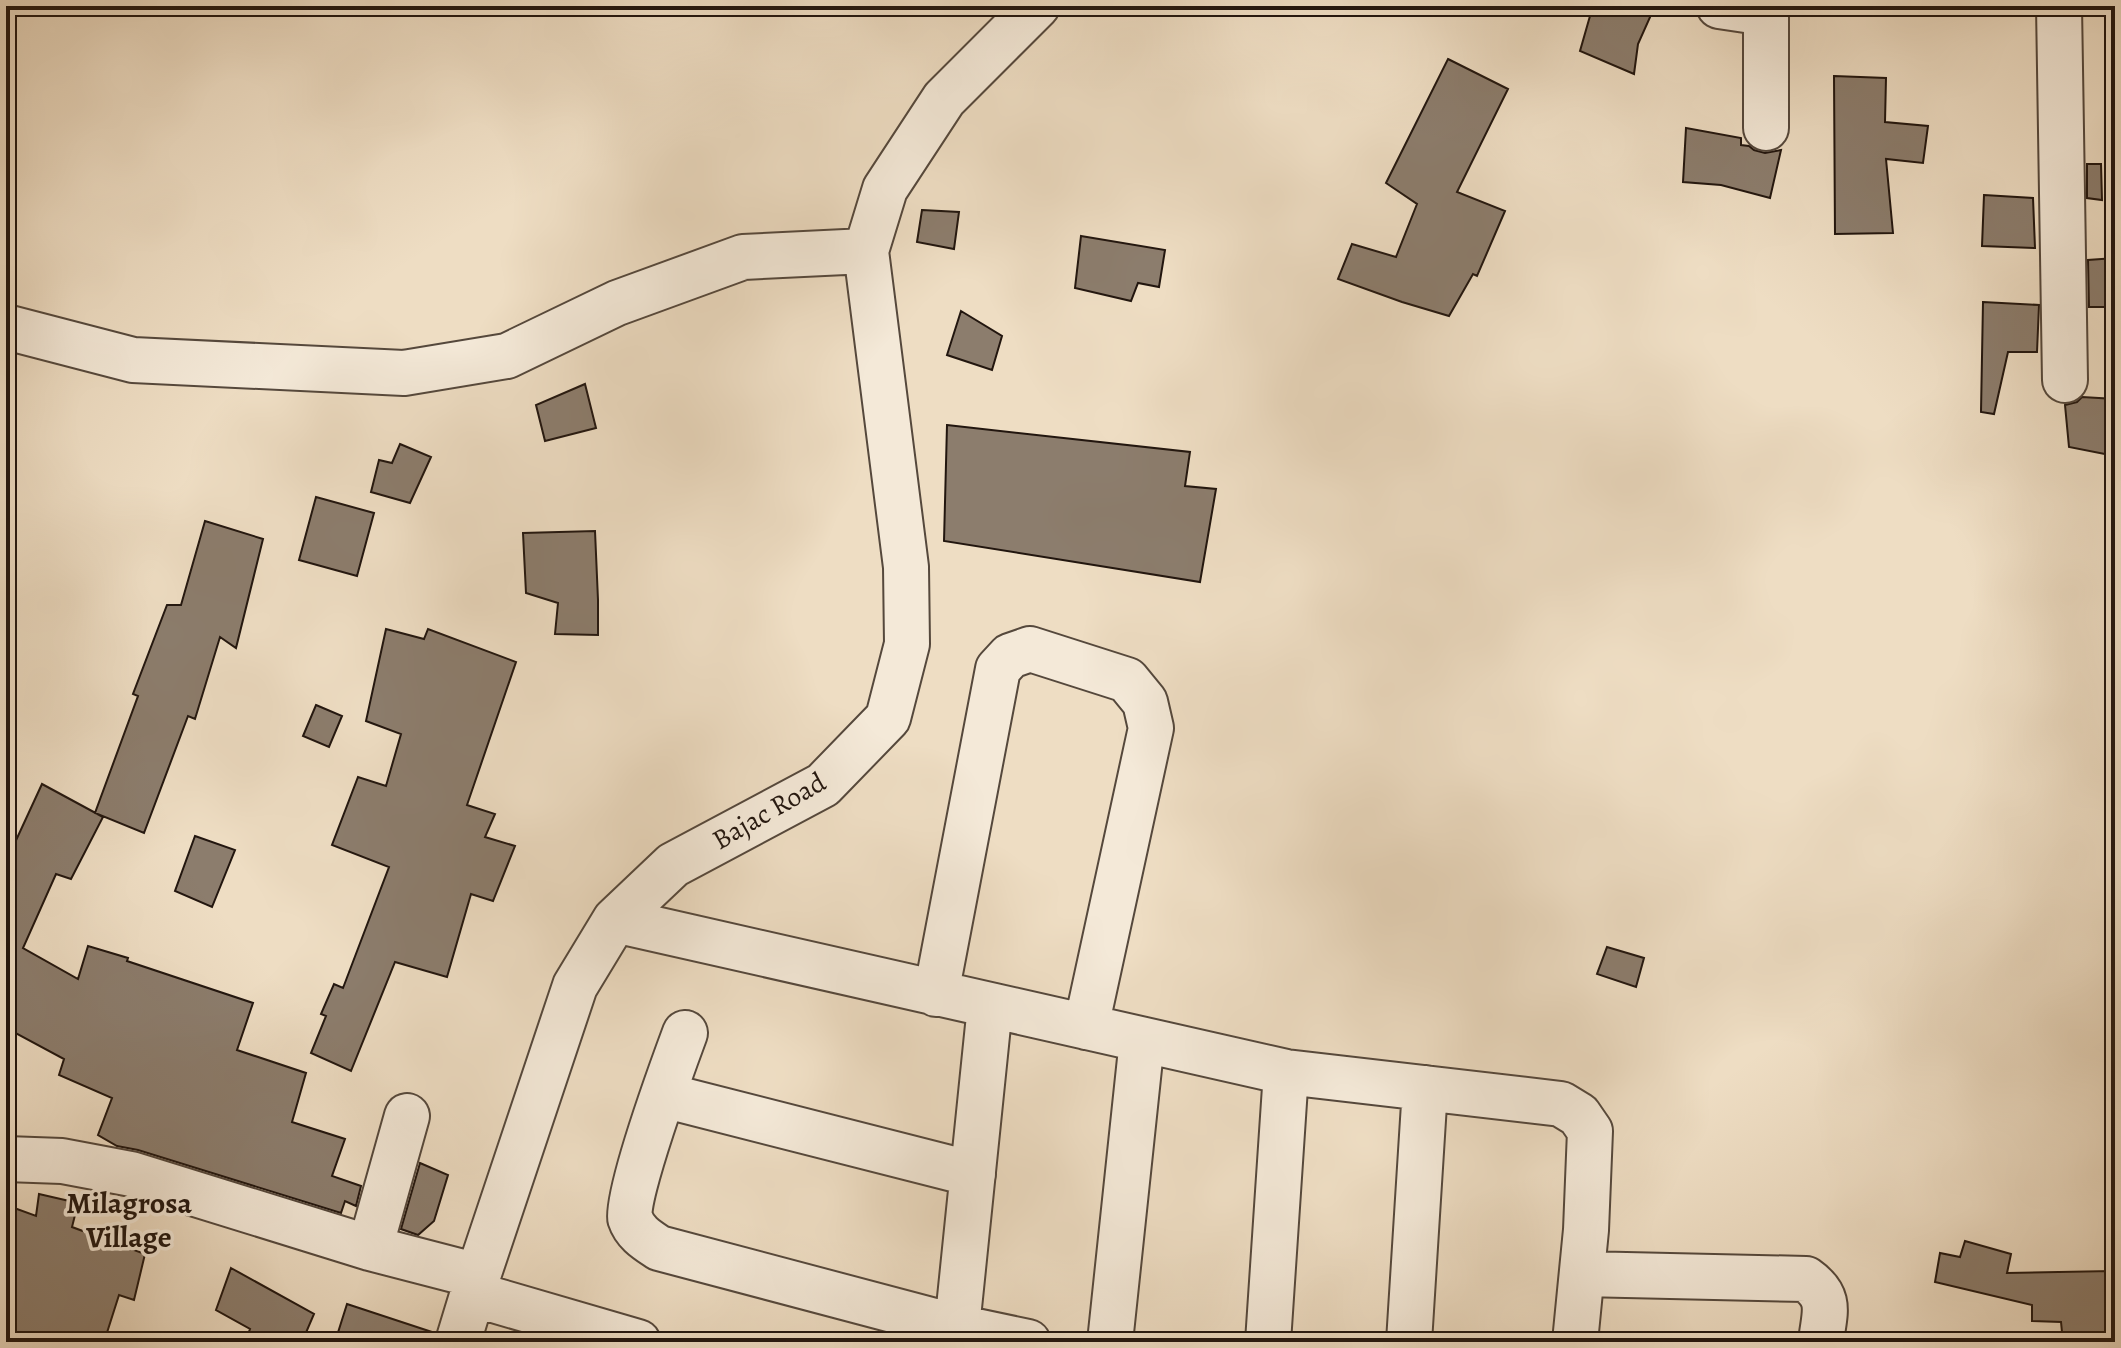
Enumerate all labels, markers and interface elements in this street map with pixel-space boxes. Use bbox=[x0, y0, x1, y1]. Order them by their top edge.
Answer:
street label: Bajac Road bbox=[705, 763, 834, 859]
district label: Milagrosa Village bbox=[66, 1183, 192, 1257]

